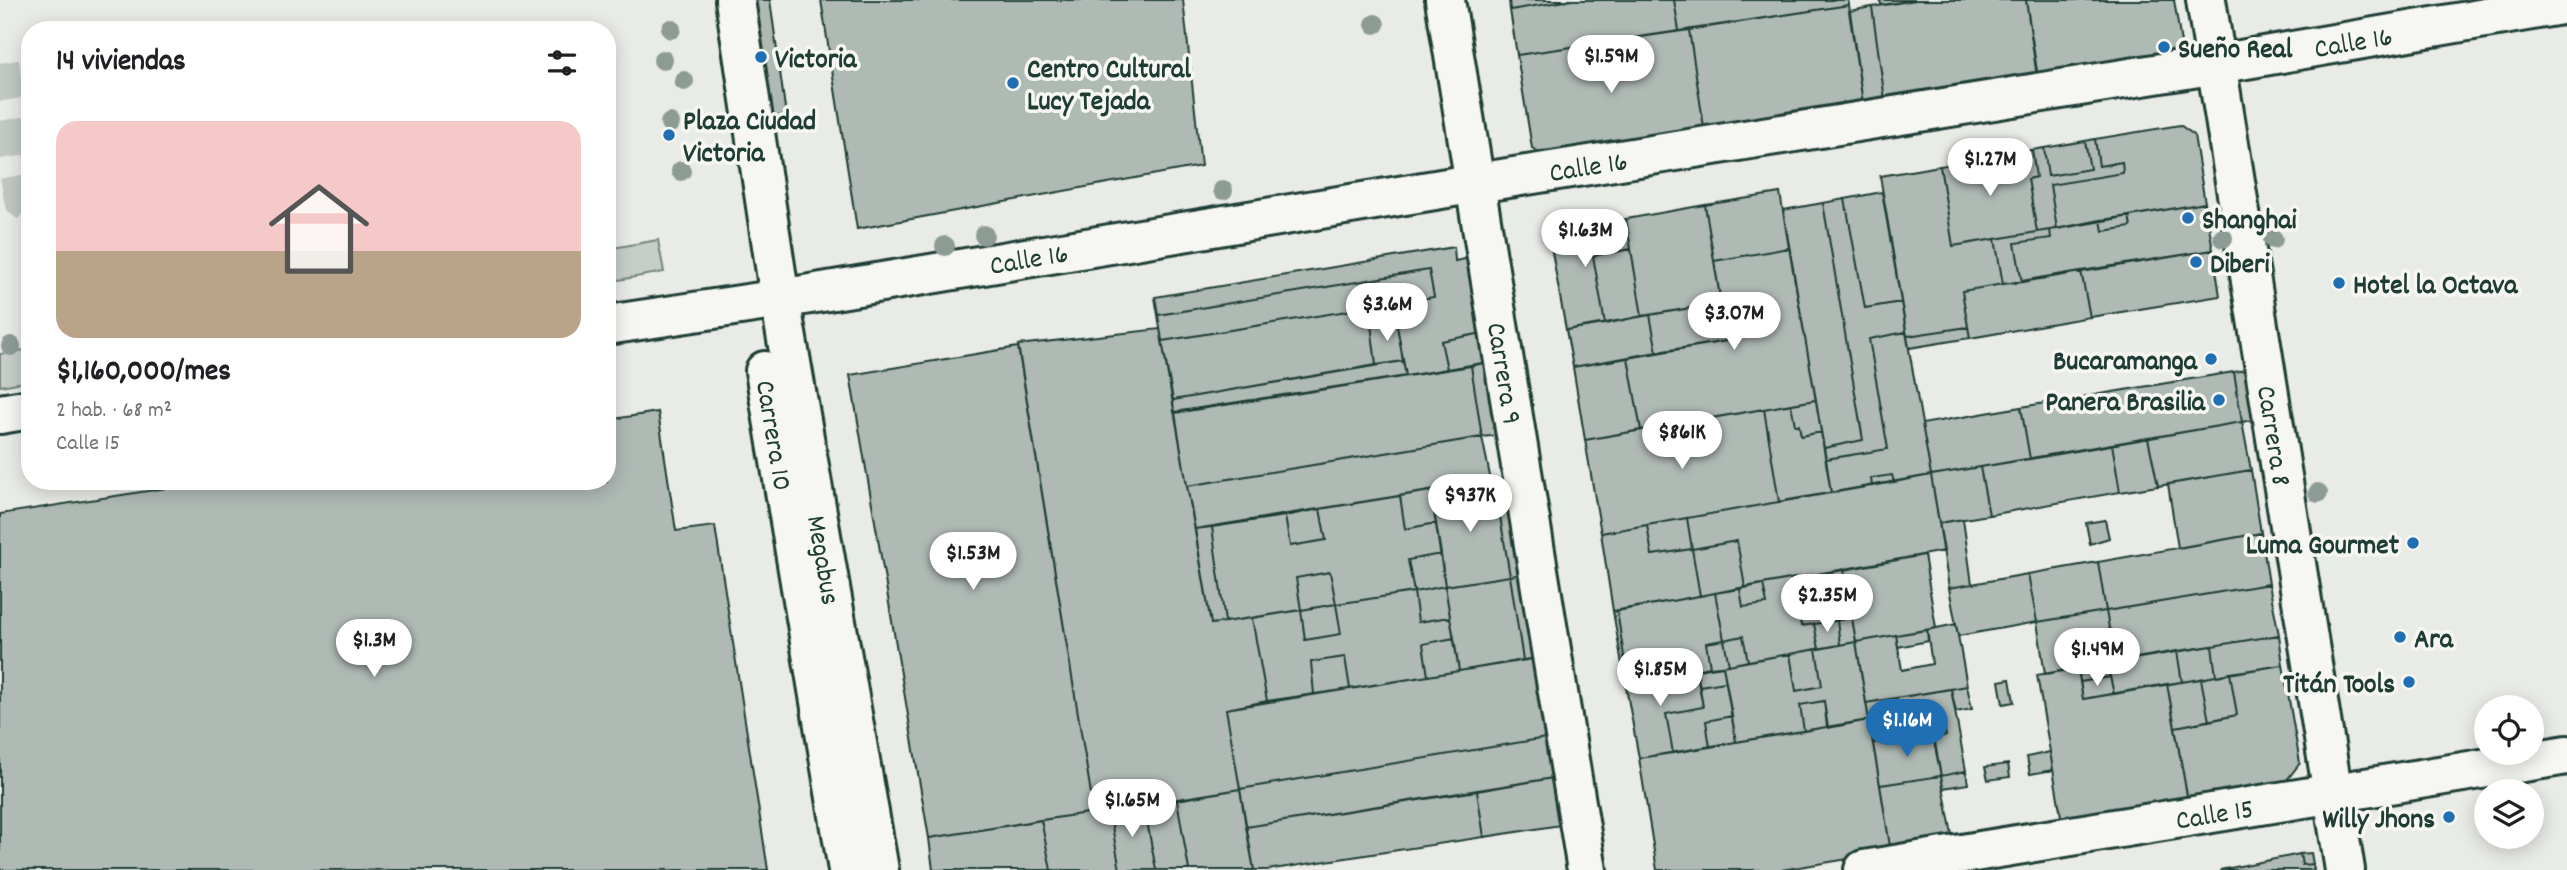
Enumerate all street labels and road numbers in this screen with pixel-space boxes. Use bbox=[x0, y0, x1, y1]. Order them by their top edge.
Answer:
street label: Calle 16 bbox=[2312, 19, 2396, 72]
street label: Calle 16 bbox=[1547, 144, 1631, 196]
street label: Calle 16 bbox=[987, 236, 1072, 289]
street label: Carrera 9 bbox=[1473, 320, 1529, 428]
street label: Carrera 10 bbox=[742, 378, 800, 494]
street label: Carrera 8 bbox=[2243, 383, 2298, 489]
street label: Megabus bbox=[793, 513, 848, 608]
street label: Calle 15 bbox=[2173, 792, 2257, 844]

